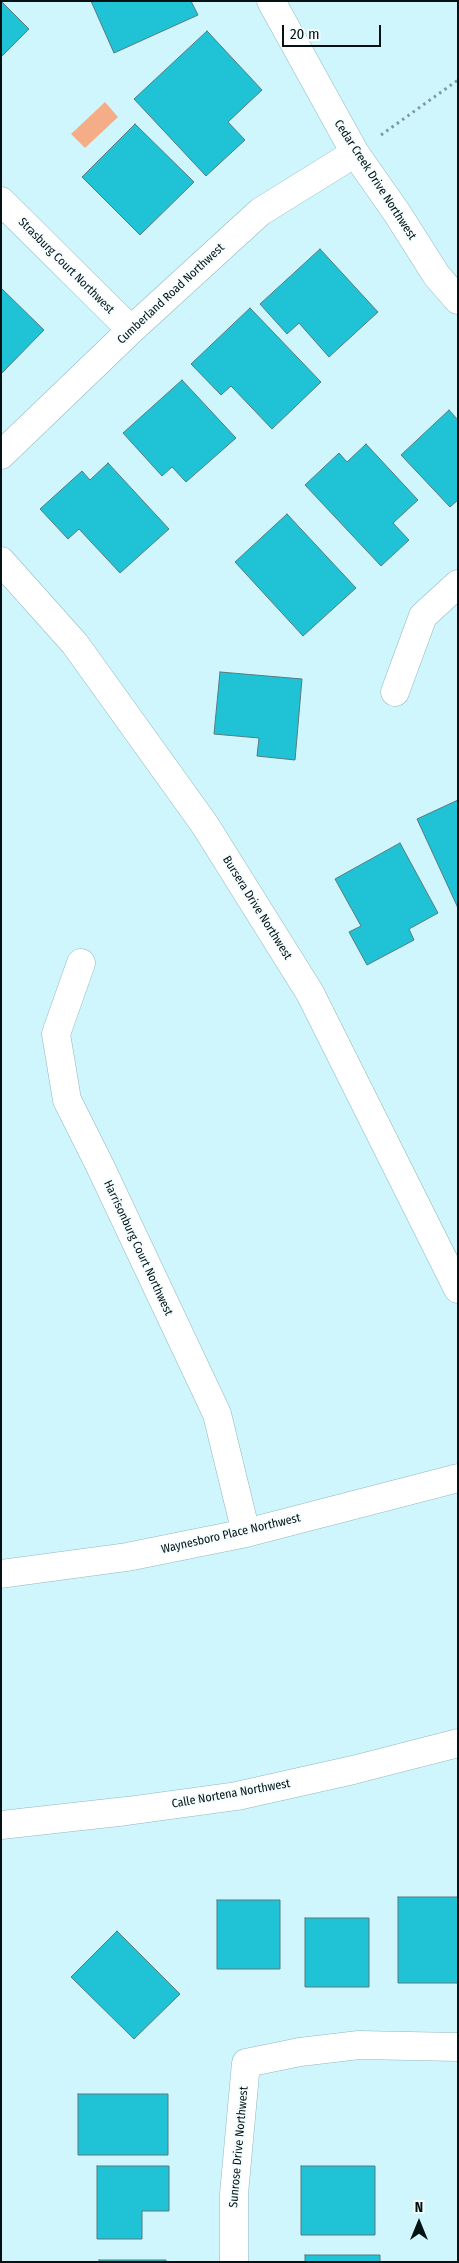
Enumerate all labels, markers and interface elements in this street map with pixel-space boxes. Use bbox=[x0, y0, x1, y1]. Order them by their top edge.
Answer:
scale bar bbox=[284, 15, 383, 47]
text: 20 m bbox=[290, 25, 320, 43]
street label: Cedar Creek Drive Northwest bbox=[331, 117, 419, 243]
street label: Strasburg Court Northwest bbox=[15, 215, 117, 317]
street label: Cumberland Road Northwest bbox=[115, 241, 227, 347]
street label: Bursera Drive Northwest bbox=[219, 854, 295, 962]
street label: Harrisonburg Court Northwest bbox=[100, 1178, 176, 1318]
street label: Waynesboro Place Northwest bbox=[160, 1511, 302, 1557]
street label: Calle Nortena Northwest bbox=[171, 1776, 291, 1812]
street label: Sunrose Drive Northwest bbox=[227, 2086, 251, 2208]
north arrow bbox=[394, 2198, 444, 2248]
text: N bbox=[415, 2199, 423, 2216]

